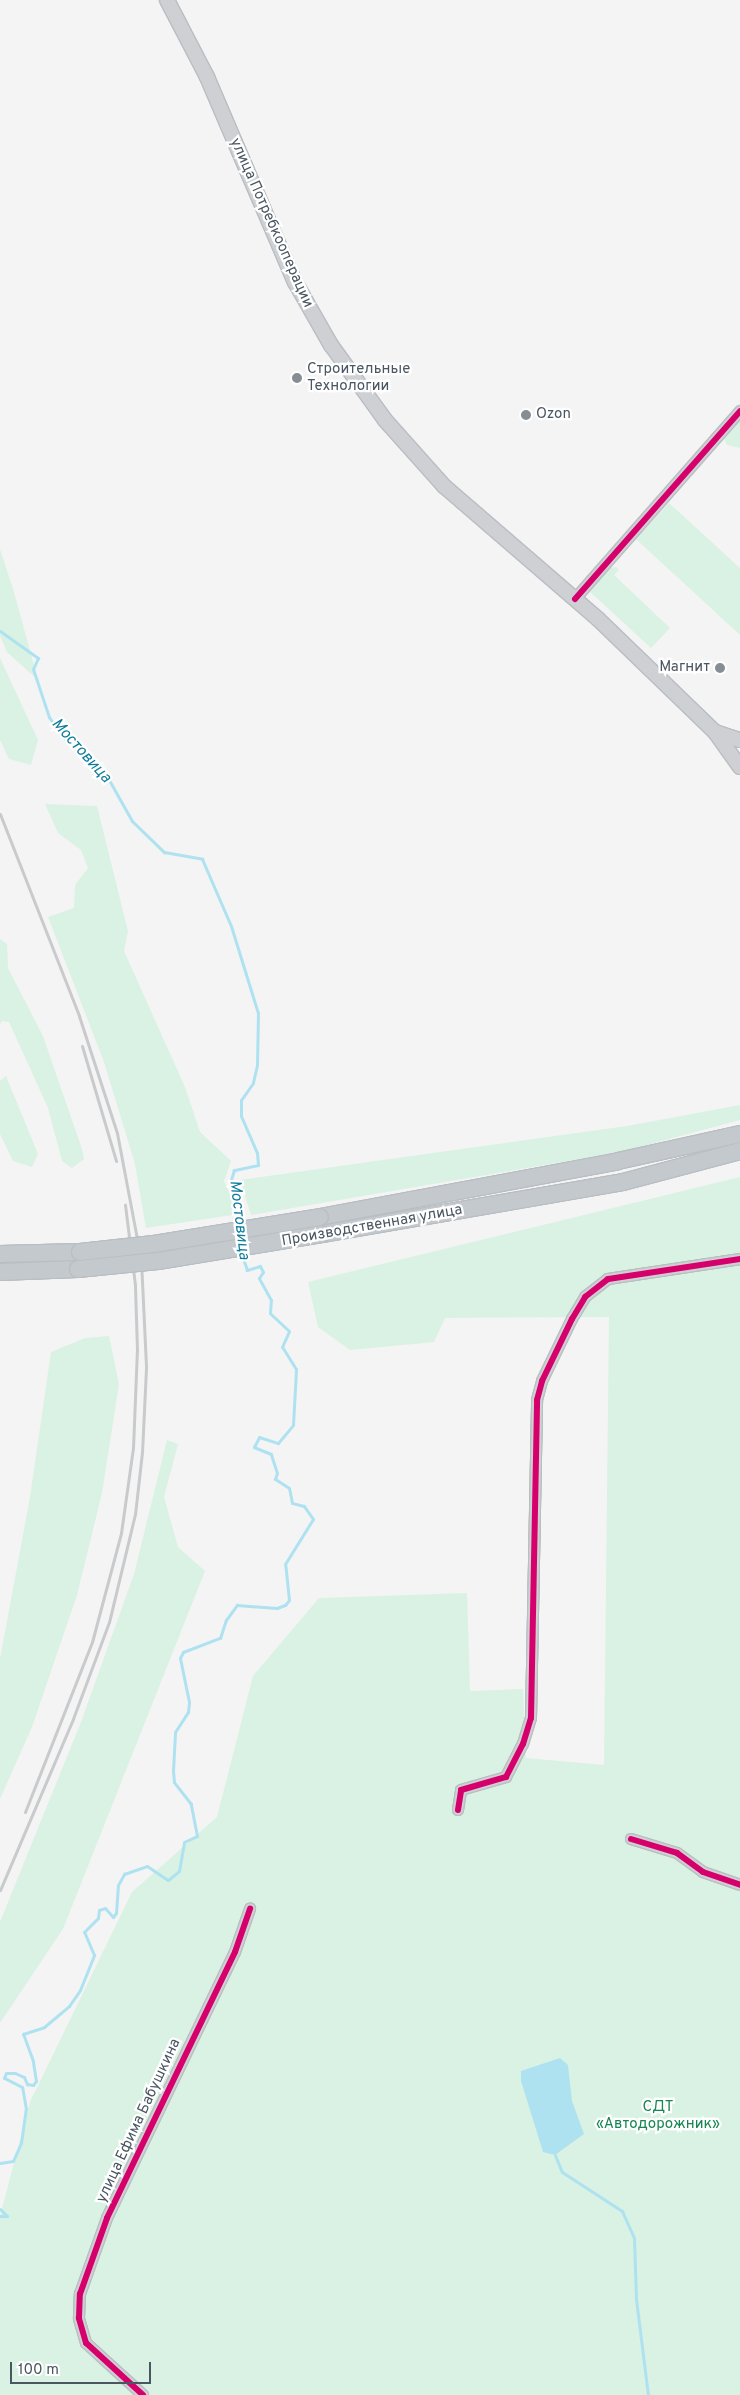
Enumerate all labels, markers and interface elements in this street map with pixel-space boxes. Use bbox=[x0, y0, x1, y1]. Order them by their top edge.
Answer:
street label: улица Потребкооперации bbox=[225, 135, 317, 311]
place label: Строительные Технологии bbox=[307, 360, 410, 395]
marker: Строительные Технологии bbox=[291, 372, 303, 384]
place label: Ozon bbox=[536, 406, 571, 424]
marker: Ozon bbox=[520, 409, 532, 421]
place label: Магнит bbox=[659, 659, 710, 677]
marker: Магнит bbox=[714, 662, 726, 674]
water label: Мостовица bbox=[47, 715, 115, 787]
water label: Мостовица bbox=[225, 1179, 253, 1261]
street label: Производственная улица bbox=[280, 1201, 464, 1251]
street label: улица Ефима Бабушкина bbox=[93, 2036, 185, 2206]
park label: СДТ «Автодорожник» bbox=[596, 2098, 720, 2133]
scale bar bbox=[12, 2352, 154, 2384]
text: 100 m bbox=[18, 2361, 59, 2380]

